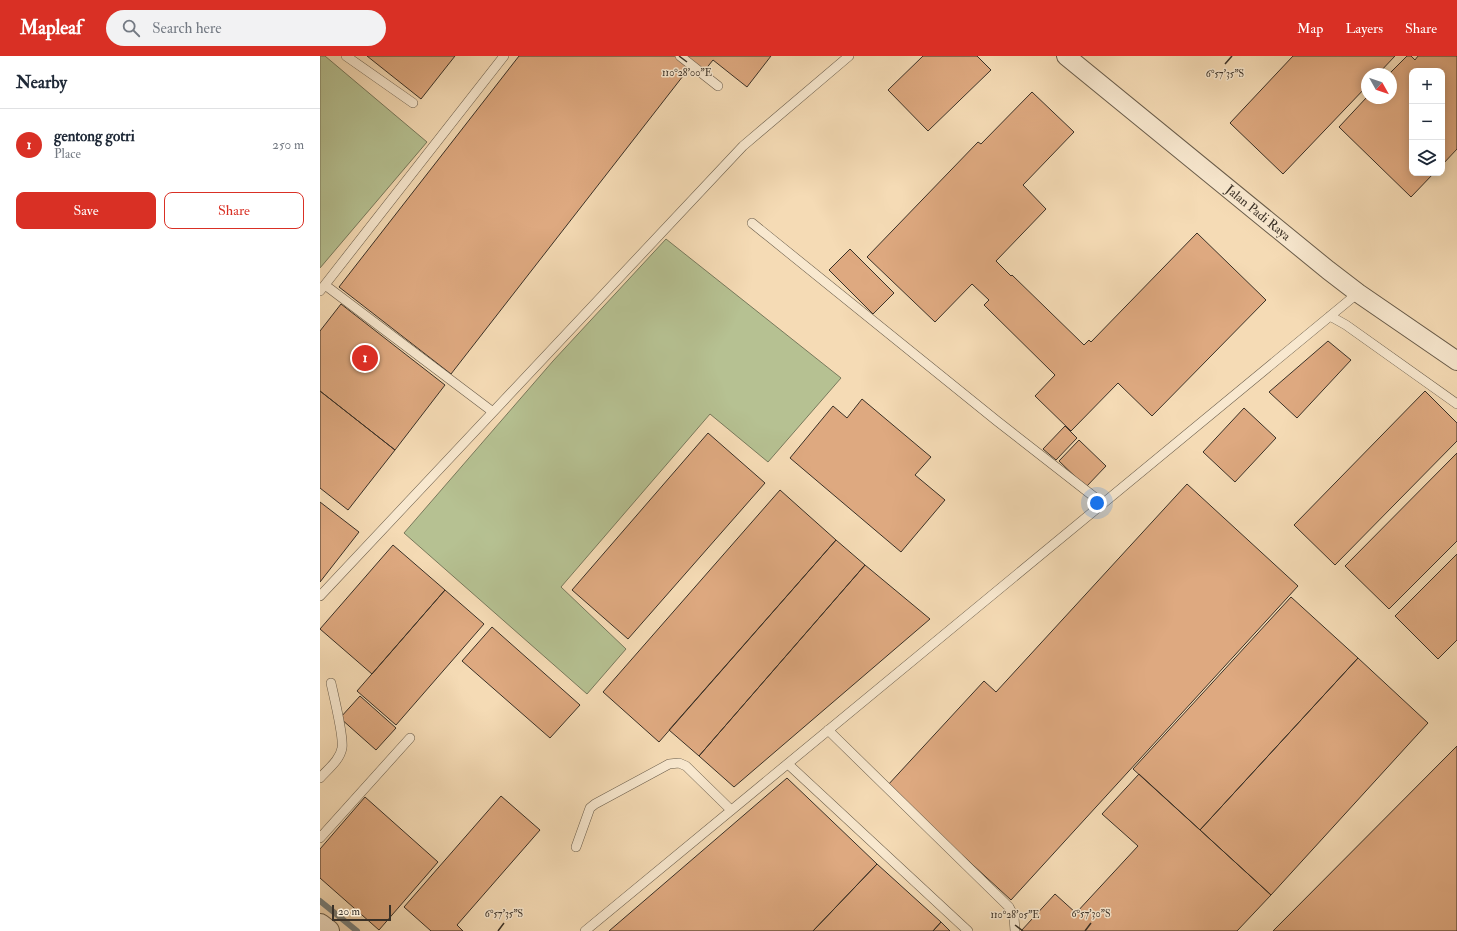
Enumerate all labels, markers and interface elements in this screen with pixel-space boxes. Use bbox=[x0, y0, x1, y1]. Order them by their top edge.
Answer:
search box bbox=[106, 10, 386, 46]
text: Mapleaf bbox=[20, 16, 82, 40]
icon: search bbox=[120, 17, 142, 39]
text: Search here bbox=[152, 19, 222, 38]
text: Map bbox=[1297, 20, 1323, 37]
text: Layers bbox=[1345, 20, 1383, 37]
text: Share bbox=[1405, 20, 1437, 37]
text: 110°28'00"E bbox=[662, 67, 712, 79]
text: 6°57'35"S bbox=[1206, 68, 1244, 80]
north arrow bbox=[1361, 68, 1397, 104]
map controls bbox=[1409, 68, 1445, 176]
button: + bbox=[1409, 68, 1445, 104]
text: Nearby bbox=[16, 72, 67, 93]
button: − bbox=[1409, 104, 1445, 140]
text: gentong gotri bbox=[54, 127, 135, 146]
text: 1 bbox=[27, 137, 31, 153]
text: 250 m bbox=[272, 137, 304, 153]
button: layers bbox=[1409, 140, 1445, 176]
text: Place bbox=[54, 146, 81, 162]
street label: Jalan Padi Raya bbox=[1222, 181, 1294, 245]
button: Save bbox=[16, 192, 156, 229]
button: Share bbox=[164, 192, 304, 229]
pin: 1 bbox=[352, 343, 378, 373]
your location bbox=[1087, 493, 1107, 513]
scale bar bbox=[332, 903, 391, 922]
text: 20 m bbox=[338, 905, 360, 918]
text: 6°57'35"S bbox=[485, 908, 523, 920]
text: 6°57'30"S bbox=[1071, 908, 1111, 920]
text: 110°28'05"E bbox=[990, 909, 1040, 921]

